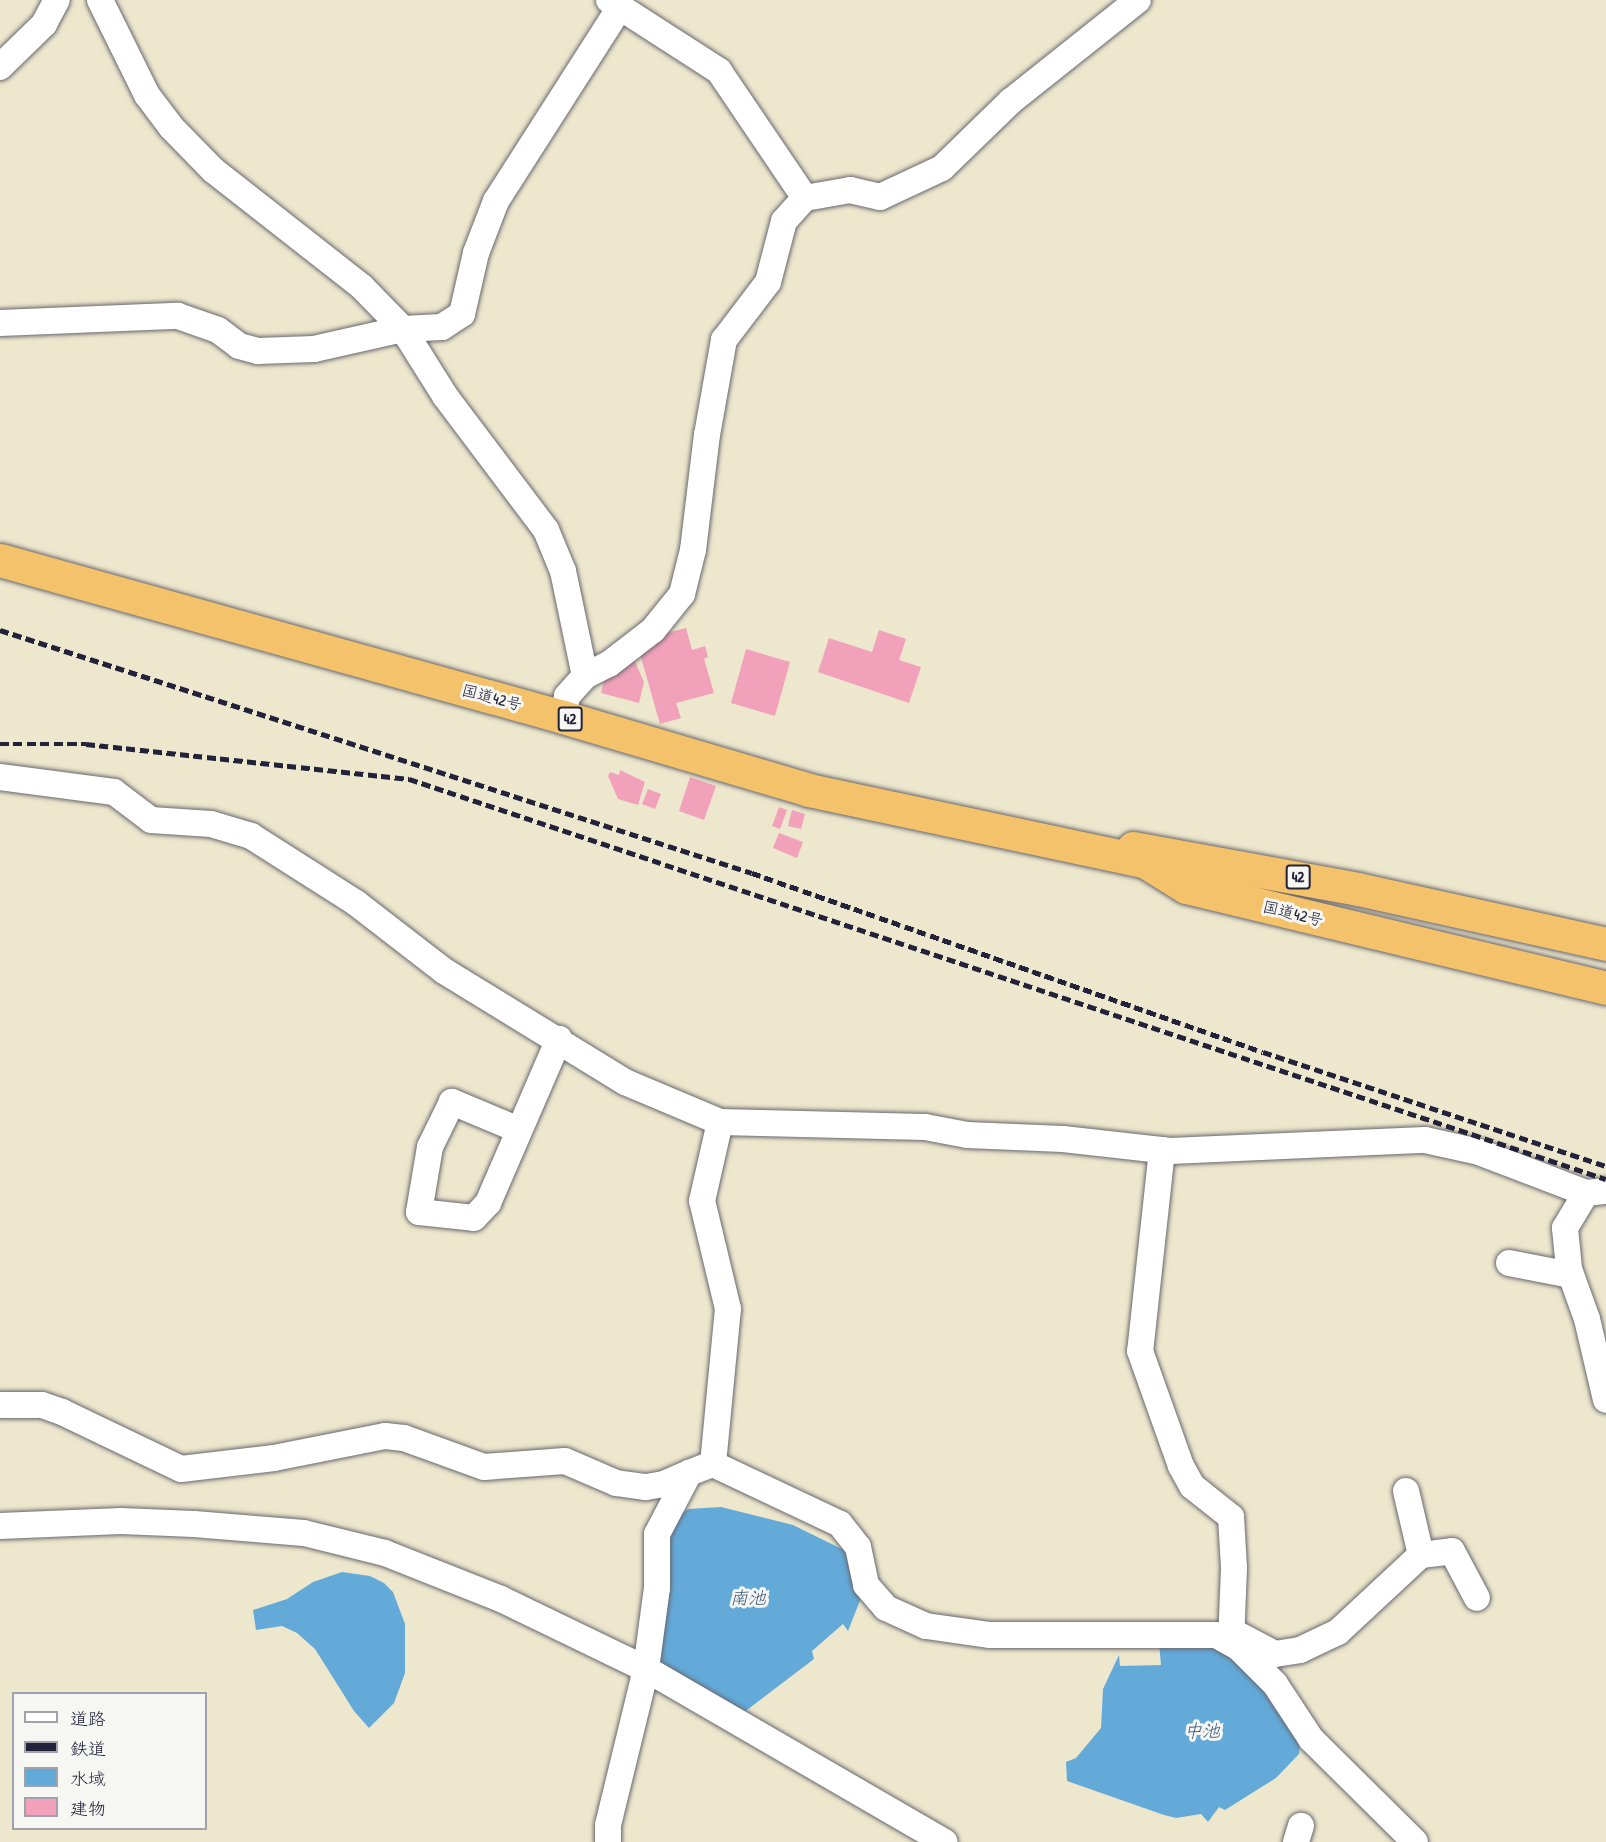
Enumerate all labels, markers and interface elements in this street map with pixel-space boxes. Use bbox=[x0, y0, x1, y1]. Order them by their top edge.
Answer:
street label: 国道42号 bbox=[460, 680, 524, 714]
road number: 42 bbox=[556, 707, 584, 731]
road number: 42 bbox=[1284, 865, 1312, 889]
street label: 国道42号 bbox=[1261, 896, 1325, 930]
water label: 南池 bbox=[730, 1587, 766, 1609]
legend bbox=[12, 1692, 207, 1830]
text: 道路 bbox=[70, 1706, 106, 1731]
water label: 中池 bbox=[1184, 1720, 1220, 1742]
text: 鉄道 bbox=[70, 1736, 106, 1761]
text: 水域 bbox=[70, 1766, 106, 1791]
text: 建物 bbox=[70, 1796, 106, 1821]

